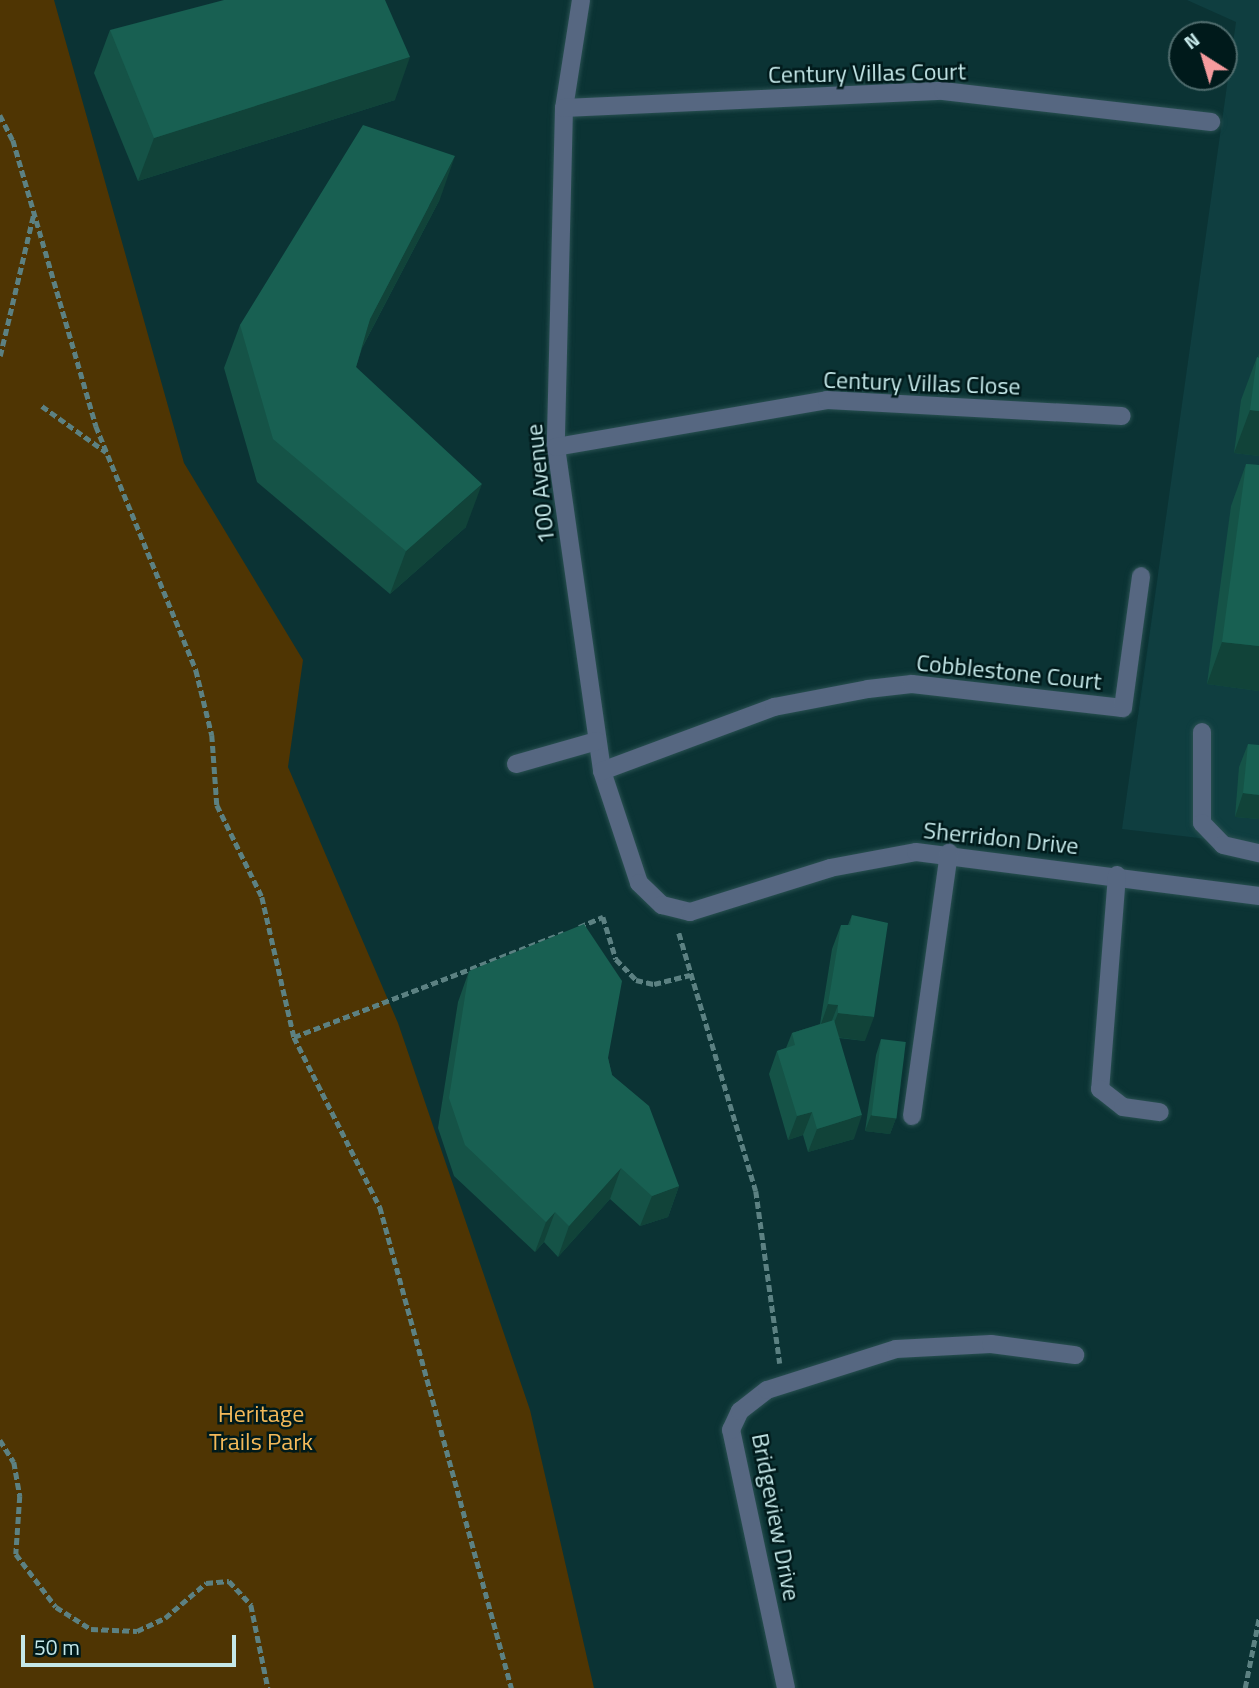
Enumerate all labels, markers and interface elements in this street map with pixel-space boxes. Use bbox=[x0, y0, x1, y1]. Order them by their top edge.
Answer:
north arrow bbox=[1168, 21, 1238, 91]
text: N bbox=[1177, 25, 1205, 56]
street label: Century Villas Court bbox=[768, 57, 966, 89]
street label: Century Villas Close bbox=[823, 365, 1021, 401]
street label: 100 Avenue bbox=[519, 422, 561, 546]
street label: Cobblestone Court bbox=[915, 648, 1103, 696]
street label: Sherridon Drive bbox=[922, 816, 1080, 860]
park label: Heritage Trails Park bbox=[209, 1400, 313, 1456]
street label: Bridgeview Drive bbox=[746, 1431, 806, 1603]
scale bar bbox=[24, 1622, 240, 1666]
text: 50 m bbox=[34, 1631, 80, 1663]

